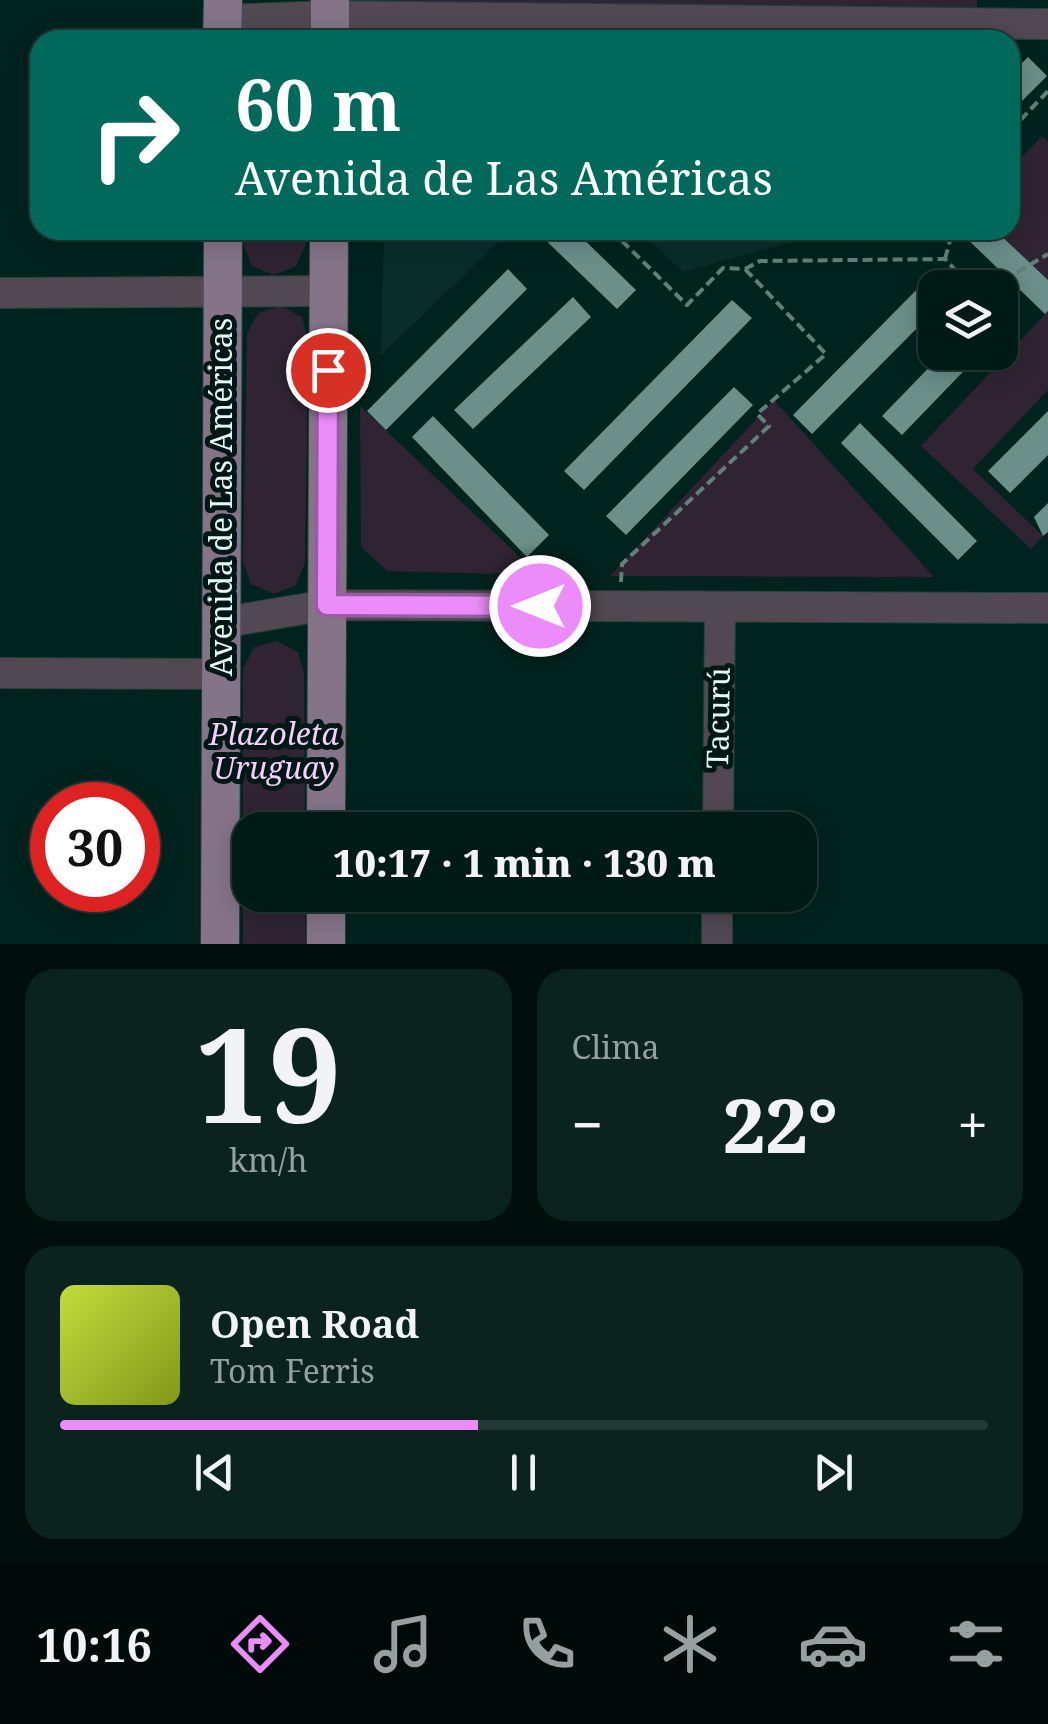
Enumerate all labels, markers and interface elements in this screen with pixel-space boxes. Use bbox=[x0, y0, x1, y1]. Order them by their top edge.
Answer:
text: 60 m bbox=[235, 56, 401, 152]
icon: right bbox=[70, 70, 200, 200]
text: Avenida de Las Américas bbox=[235, 147, 773, 208]
map controls bbox=[918, 270, 1018, 370]
button: layers bbox=[918, 270, 1018, 370]
street label: Avenida de Las Américas bbox=[200, 318, 241, 676]
pin bbox=[286, 328, 371, 413]
icon: arrive bbox=[301, 343, 356, 398]
position arrow bbox=[488, 554, 592, 658]
street label: Tacurú bbox=[696, 667, 739, 769]
park label: Plazoleta Uruguay bbox=[208, 713, 340, 788]
speed limit sign: 30 bbox=[30, 782, 160, 912]
text: 10:17 · 1 min · 130 m bbox=[333, 836, 716, 888]
text: 19 bbox=[195, 984, 342, 1161]
text: Clima bbox=[572, 1025, 660, 1068]
text: 22° bbox=[723, 1073, 838, 1175]
text: − bbox=[572, 1086, 603, 1161]
text: + bbox=[957, 1086, 988, 1161]
text: km/h bbox=[229, 1138, 308, 1181]
text: Open Road bbox=[210, 1297, 419, 1349]
text: Tom Ferris bbox=[210, 1349, 375, 1392]
icon: previous bbox=[187, 1445, 242, 1500]
icon: pause bbox=[496, 1445, 551, 1500]
icon: next bbox=[806, 1445, 861, 1500]
icon: directions bbox=[225, 1609, 295, 1679]
icon: music bbox=[368, 1609, 438, 1679]
icon: phone bbox=[512, 1609, 582, 1679]
icon: climate bbox=[655, 1609, 725, 1679]
icon: car bbox=[798, 1609, 868, 1679]
icon: filters bbox=[941, 1609, 1011, 1679]
text: 10:16 bbox=[37, 1614, 152, 1675]

